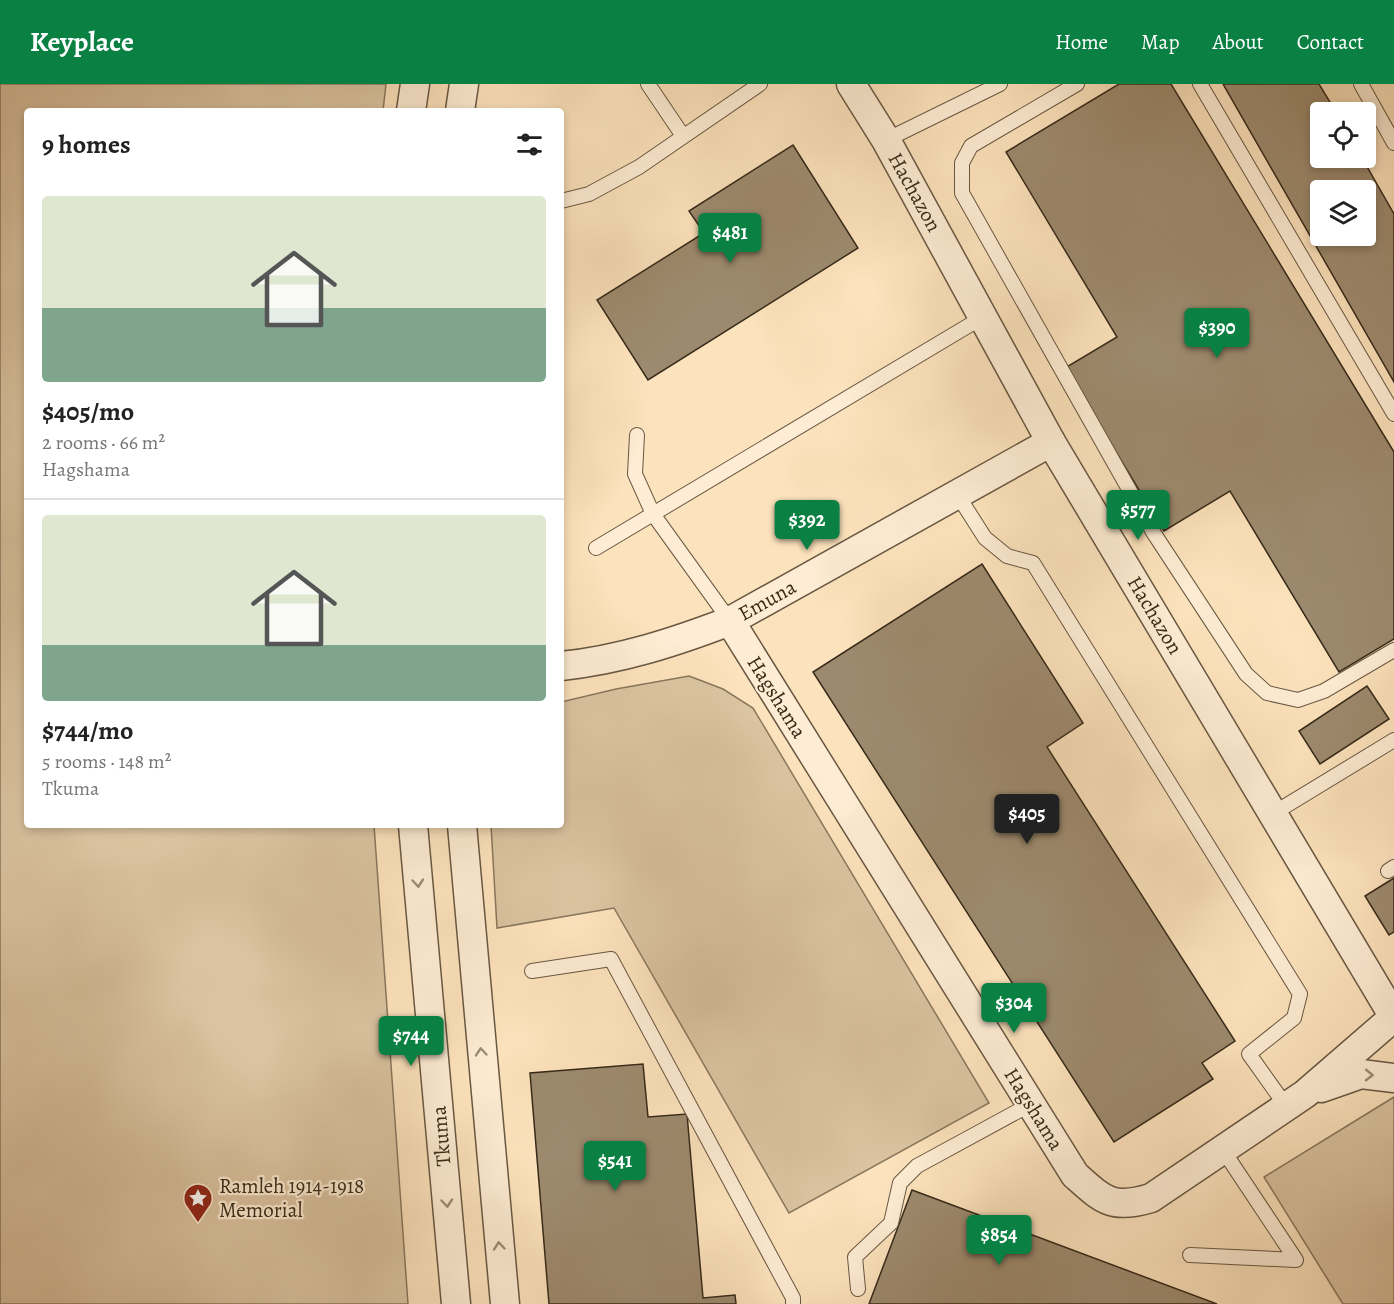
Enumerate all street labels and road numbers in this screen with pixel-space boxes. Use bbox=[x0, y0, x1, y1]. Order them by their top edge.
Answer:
street label: Hachazon bbox=[882, 147, 948, 237]
street label: Hachazon bbox=[1121, 571, 1189, 659]
street label: Emuna bbox=[733, 573, 801, 627]
street label: Hagshama bbox=[741, 650, 813, 744]
street label: Hagshama bbox=[998, 1062, 1070, 1156]
street label: Tkuma bbox=[424, 1105, 458, 1167]

